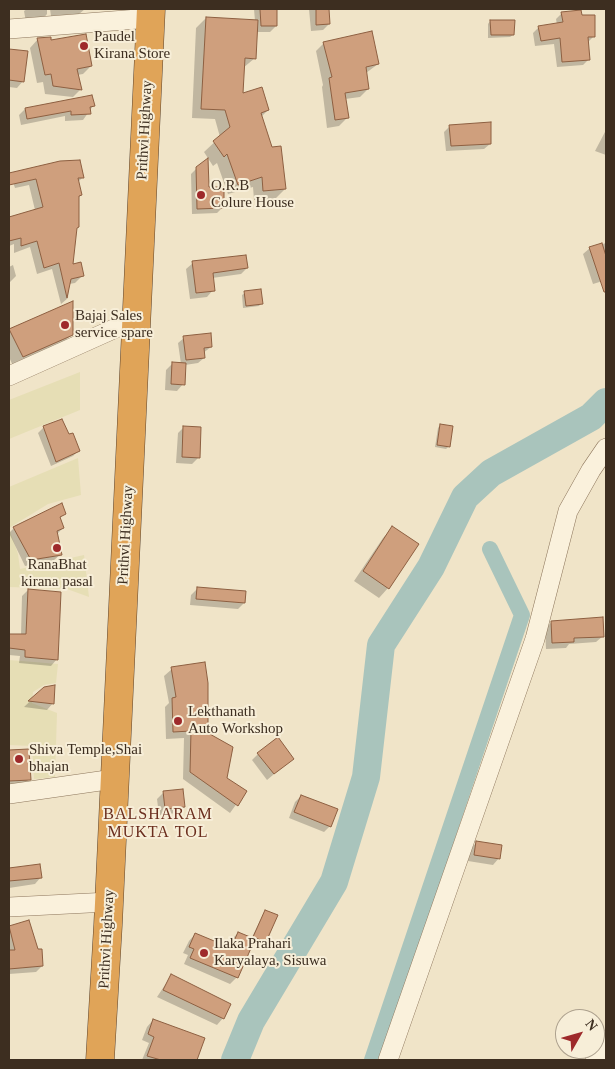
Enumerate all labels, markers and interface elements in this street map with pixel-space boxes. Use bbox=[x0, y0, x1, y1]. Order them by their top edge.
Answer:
place label: Paudel Kirana Store bbox=[94, 28, 170, 63]
marker: Paudel Kirana Store bbox=[78, 40, 90, 52]
street label: Prithvi Highway bbox=[133, 80, 157, 180]
place label: O.R.B Colure House bbox=[211, 177, 294, 212]
marker: O.R.B Colure House bbox=[195, 189, 207, 201]
place label: Bajaj Sales service spare bbox=[75, 307, 153, 342]
marker: Bajaj Sales service spare bbox=[59, 319, 71, 331]
street label: Prithvi Highway bbox=[114, 485, 138, 585]
marker: RanaBhat kirana pasal bbox=[51, 542, 63, 554]
place label: RanaBhat kirana pasal bbox=[21, 556, 93, 591]
place label: Lekthanath Auto Workshop bbox=[188, 703, 283, 738]
marker: Lekthanath Auto Workshop bbox=[172, 715, 184, 727]
place label: Shiva Temple,Shai bhajan bbox=[29, 741, 142, 776]
marker: Shiva Temple,Shai bhajan bbox=[13, 753, 25, 765]
district label: BALSHARAM MUKTA TOL bbox=[102, 805, 214, 843]
street label: Prithvi Highway bbox=[95, 889, 119, 989]
place label: Ilaka Prahari Karyalaya, Sisuwa bbox=[214, 935, 326, 970]
marker: Ilaka Prahari Karyalaya, Sisuwa bbox=[198, 947, 210, 959]
north arrow bbox=[555, 1009, 605, 1059]
text: N bbox=[582, 1016, 600, 1034]

